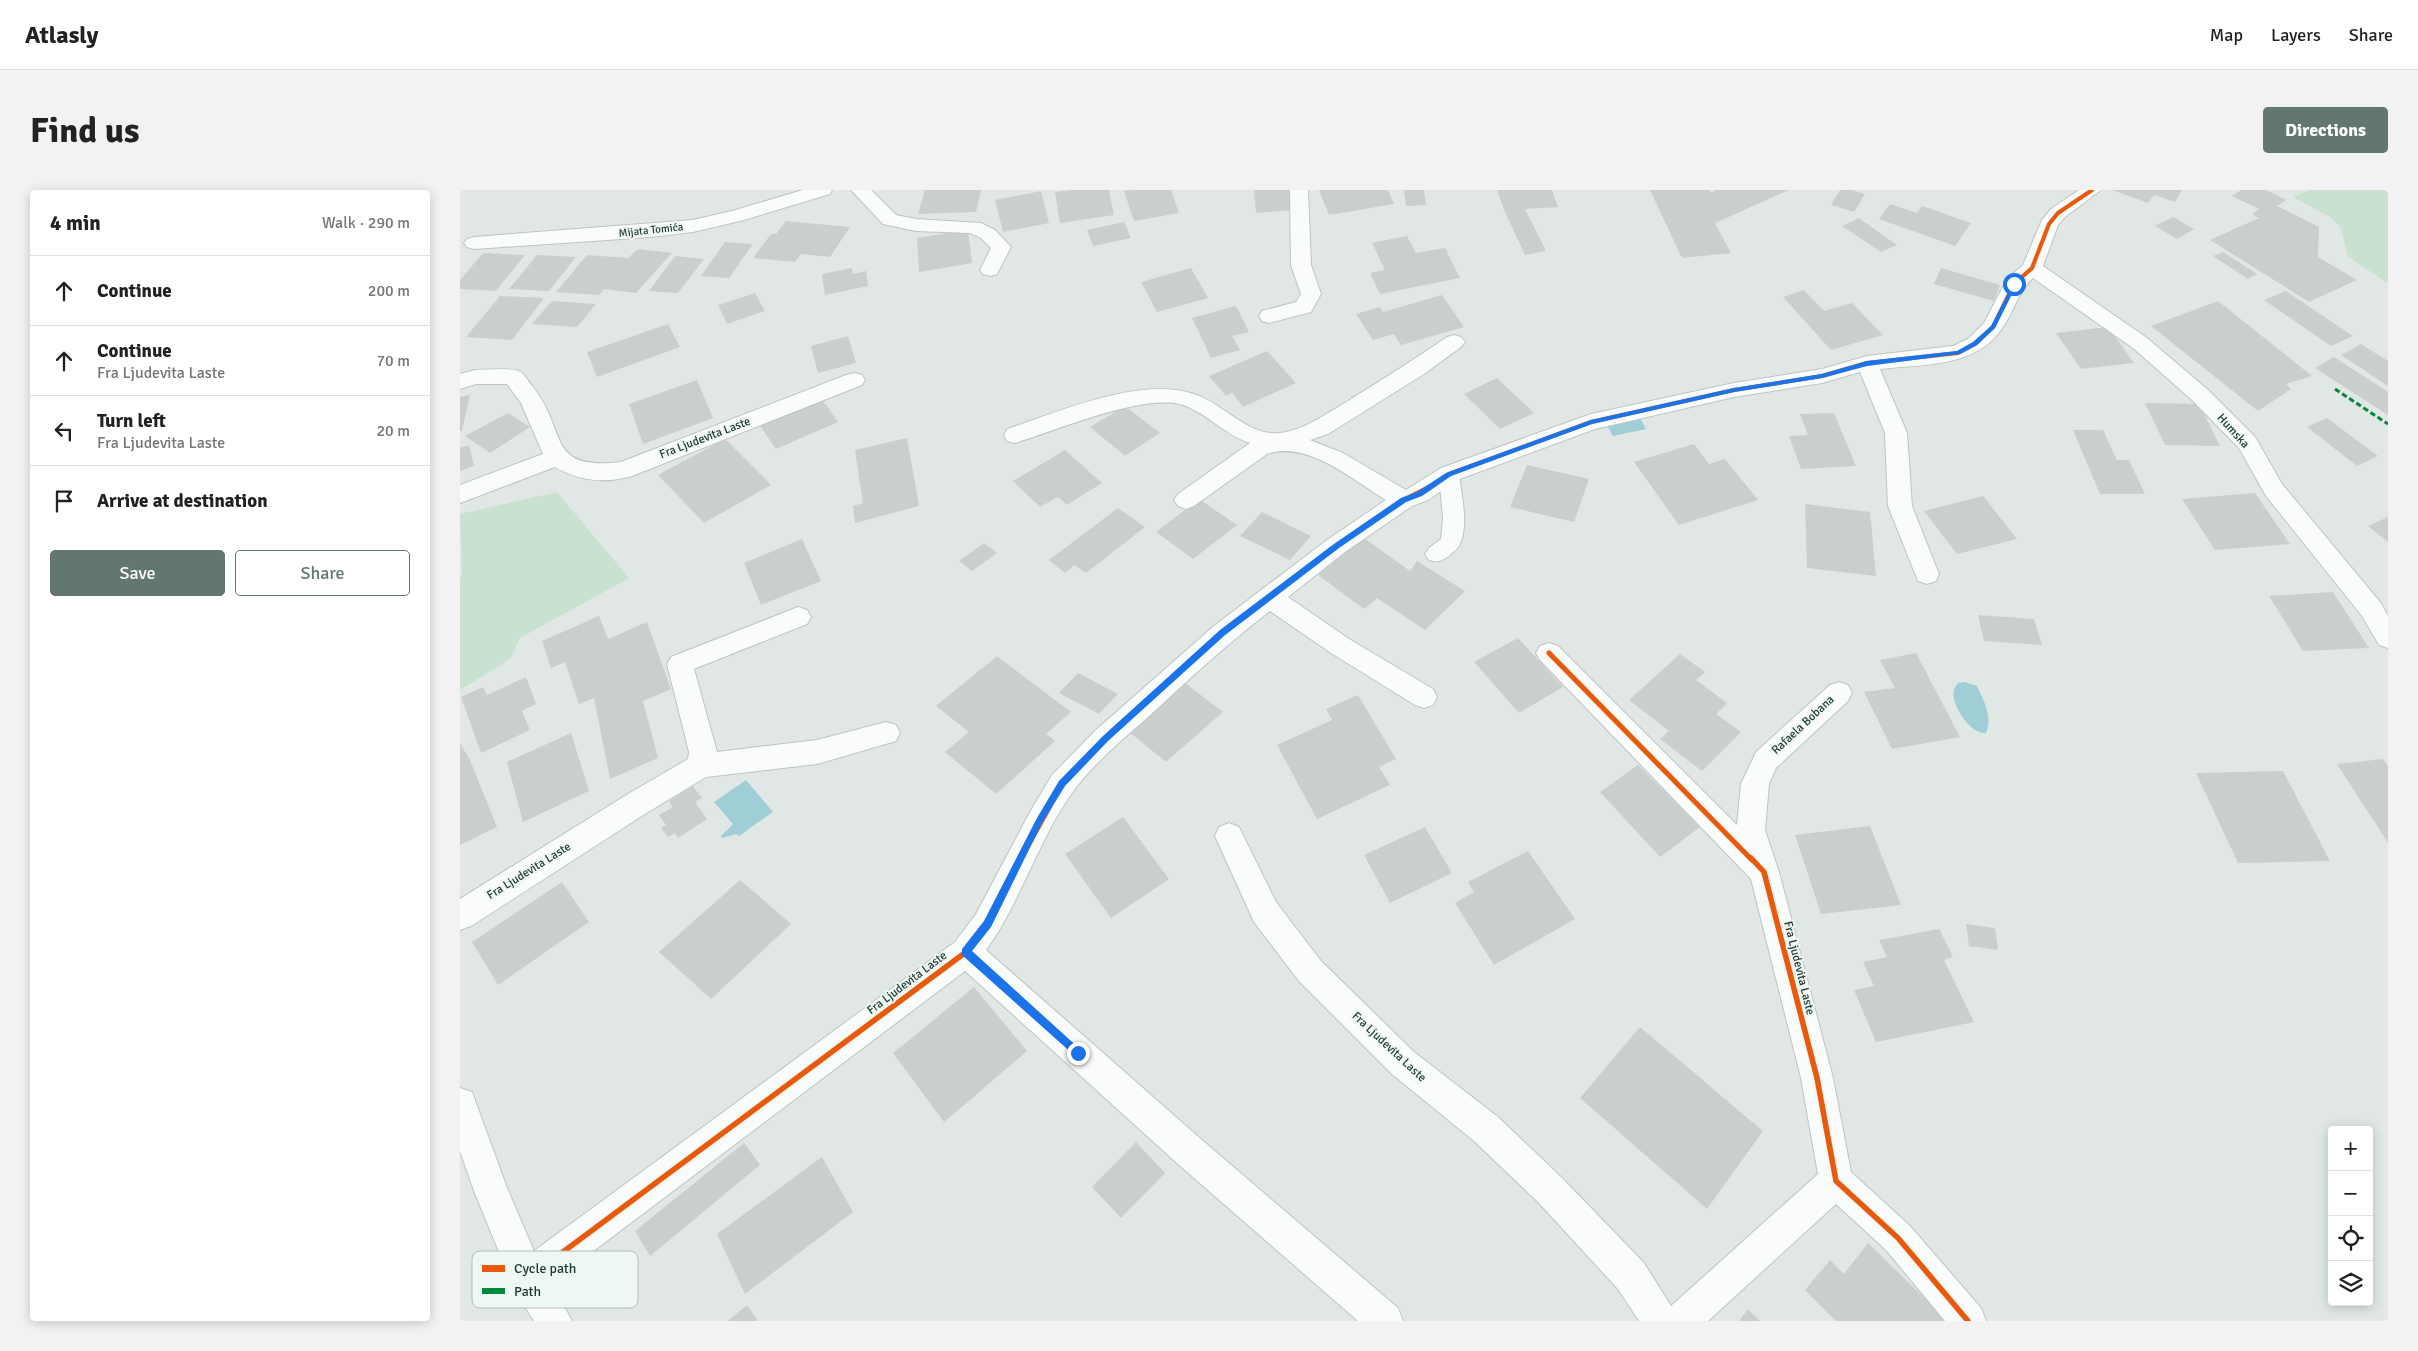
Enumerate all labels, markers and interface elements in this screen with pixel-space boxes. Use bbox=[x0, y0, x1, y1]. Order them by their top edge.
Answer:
text: Atlasly bbox=[25, 20, 98, 50]
text: Map bbox=[2210, 24, 2243, 46]
text: Layers bbox=[2271, 24, 2321, 46]
text: Share bbox=[2349, 24, 2393, 46]
button: Directions bbox=[2263, 107, 2388, 153]
text: Find us bbox=[30, 109, 140, 152]
text: 4 min bbox=[50, 210, 101, 236]
text: Walk · 290 m bbox=[322, 213, 410, 233]
street label: Mijata Tomića bbox=[618, 220, 684, 240]
route start bbox=[2003, 273, 2026, 296]
icon: ahead bbox=[50, 277, 78, 305]
text: Continue bbox=[97, 279, 172, 303]
text: 200 m bbox=[368, 281, 410, 301]
text: Continue bbox=[97, 339, 172, 363]
icon: ahead bbox=[50, 347, 78, 375]
text: 70 m bbox=[376, 351, 410, 371]
text: Fra Ljudevita Laste bbox=[97, 363, 225, 383]
text: Turn left bbox=[97, 409, 166, 433]
street label: Humska bbox=[2214, 411, 2252, 451]
street label: Fra Ljudevita Laste bbox=[657, 414, 753, 462]
icon: left bbox=[50, 417, 78, 445]
text: 20 m bbox=[376, 421, 410, 441]
text: Fra Ljudevita Laste bbox=[97, 433, 225, 453]
icon: arrive bbox=[50, 487, 78, 515]
text: Arrive at destination bbox=[97, 489, 268, 513]
button: Save bbox=[50, 550, 225, 596]
button: Share bbox=[235, 550, 410, 596]
street label: Rafaela Bobana bbox=[1769, 692, 1837, 758]
street label: Fra Ljudevita Laste bbox=[484, 839, 574, 903]
street label: Fra Ljudevita Laste bbox=[1780, 920, 1818, 1016]
street label: Fra Ljudevita Laste bbox=[864, 948, 950, 1018]
street label: Fra Ljudevita Laste bbox=[1349, 1009, 1429, 1085]
route end bbox=[1067, 1042, 1090, 1065]
map controls bbox=[2328, 1126, 2373, 1306]
button: + bbox=[2328, 1126, 2373, 1171]
button: − bbox=[2328, 1171, 2373, 1216]
button: locate bbox=[2328, 1216, 2373, 1261]
legend bbox=[472, 1251, 638, 1308]
text: Cycle path bbox=[514, 1260, 576, 1277]
button: layers bbox=[2328, 1261, 2373, 1306]
text: Path bbox=[514, 1283, 541, 1300]

